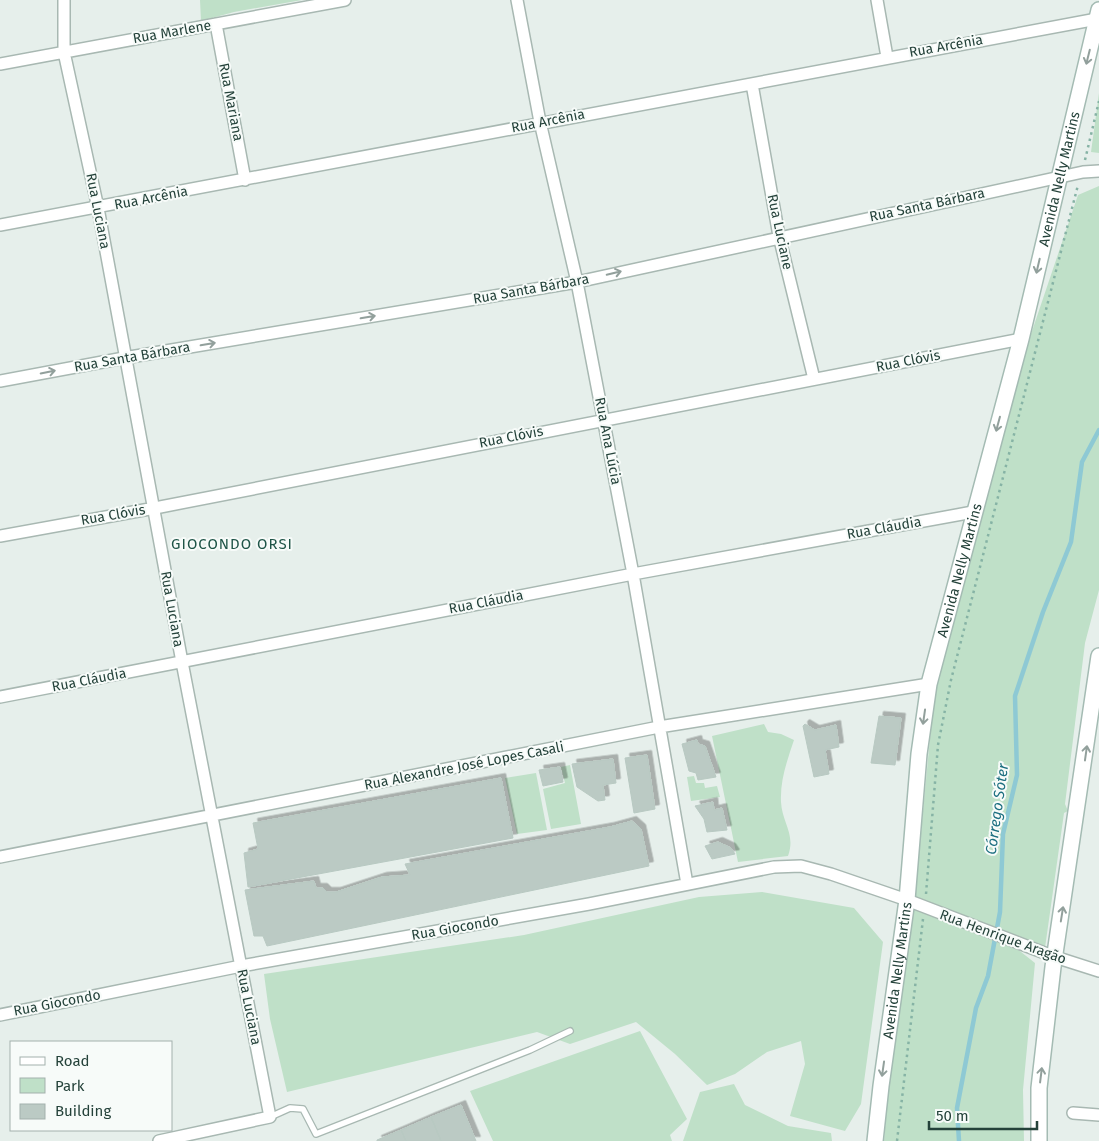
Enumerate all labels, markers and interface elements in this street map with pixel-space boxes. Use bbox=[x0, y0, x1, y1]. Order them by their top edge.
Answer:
street label: Rua Marlene bbox=[131, 17, 213, 47]
street label: Rua Arcênia bbox=[908, 31, 984, 61]
one-way arrow bbox=[1082, 49, 1092, 65]
street label: Rua Mariana bbox=[215, 61, 247, 143]
street label: Rua Arcênia bbox=[510, 106, 586, 136]
street label: Avenida Nelly Martins bbox=[1035, 109, 1083, 248]
street label: Rua Luciana bbox=[82, 172, 114, 250]
street label: Rua Arcênia bbox=[113, 183, 189, 213]
street label: Rua Santa Bárbara bbox=[868, 184, 986, 226]
street label: Rua Luciane bbox=[764, 193, 796, 271]
one-way arrow bbox=[1033, 258, 1042, 274]
one-way arrow bbox=[606, 268, 622, 277]
street label: Rua Santa Bárbara bbox=[472, 270, 590, 308]
one-way arrow bbox=[360, 311, 376, 321]
street label: Rua Santa Bárbara bbox=[73, 338, 191, 376]
one-way arrow bbox=[199, 338, 215, 348]
street label: Rua Clóvis bbox=[874, 346, 942, 376]
one-way arrow bbox=[39, 367, 55, 377]
street label: Rua Ana Lúcia bbox=[591, 396, 625, 486]
one-way arrow bbox=[992, 415, 1002, 431]
street label: Rua Clóvis bbox=[477, 422, 545, 452]
street label: Rua Clóvis bbox=[79, 501, 147, 529]
street label: Avenida Nelly Martins bbox=[933, 501, 985, 639]
street label: Rua Cláudia bbox=[845, 513, 923, 543]
district label: GIOCONDO ORSI bbox=[171, 535, 293, 553]
street label: Rua Luciana bbox=[157, 570, 187, 648]
street label: Rua Cláudia bbox=[447, 586, 525, 618]
street label: Rua Cláudia bbox=[50, 664, 128, 696]
one-way arrow bbox=[919, 709, 929, 725]
street label: Rua Alexandre José Lopes Casali bbox=[363, 738, 565, 794]
one-way arrow bbox=[1081, 745, 1091, 761]
water label: Córrego Sóter bbox=[982, 761, 1012, 856]
street label: Avenida Nelly Martins bbox=[879, 900, 915, 1040]
street label: Rua Henrique Aragão bbox=[937, 906, 1069, 968]
one-way arrow bbox=[1057, 906, 1067, 922]
street label: Rua Giocondo bbox=[410, 912, 500, 944]
street label: Rua Luciana bbox=[233, 968, 265, 1046]
street label: Rua Giocondo bbox=[12, 986, 102, 1020]
legend bbox=[10, 1041, 172, 1131]
text: Road bbox=[55, 1052, 90, 1070]
one-way arrow bbox=[878, 1061, 888, 1077]
one-way arrow bbox=[1036, 1067, 1046, 1083]
text: Park bbox=[55, 1077, 85, 1095]
scale bar bbox=[929, 1098, 1036, 1130]
text: Building bbox=[55, 1102, 111, 1120]
text: 50 m bbox=[936, 1107, 969, 1125]

